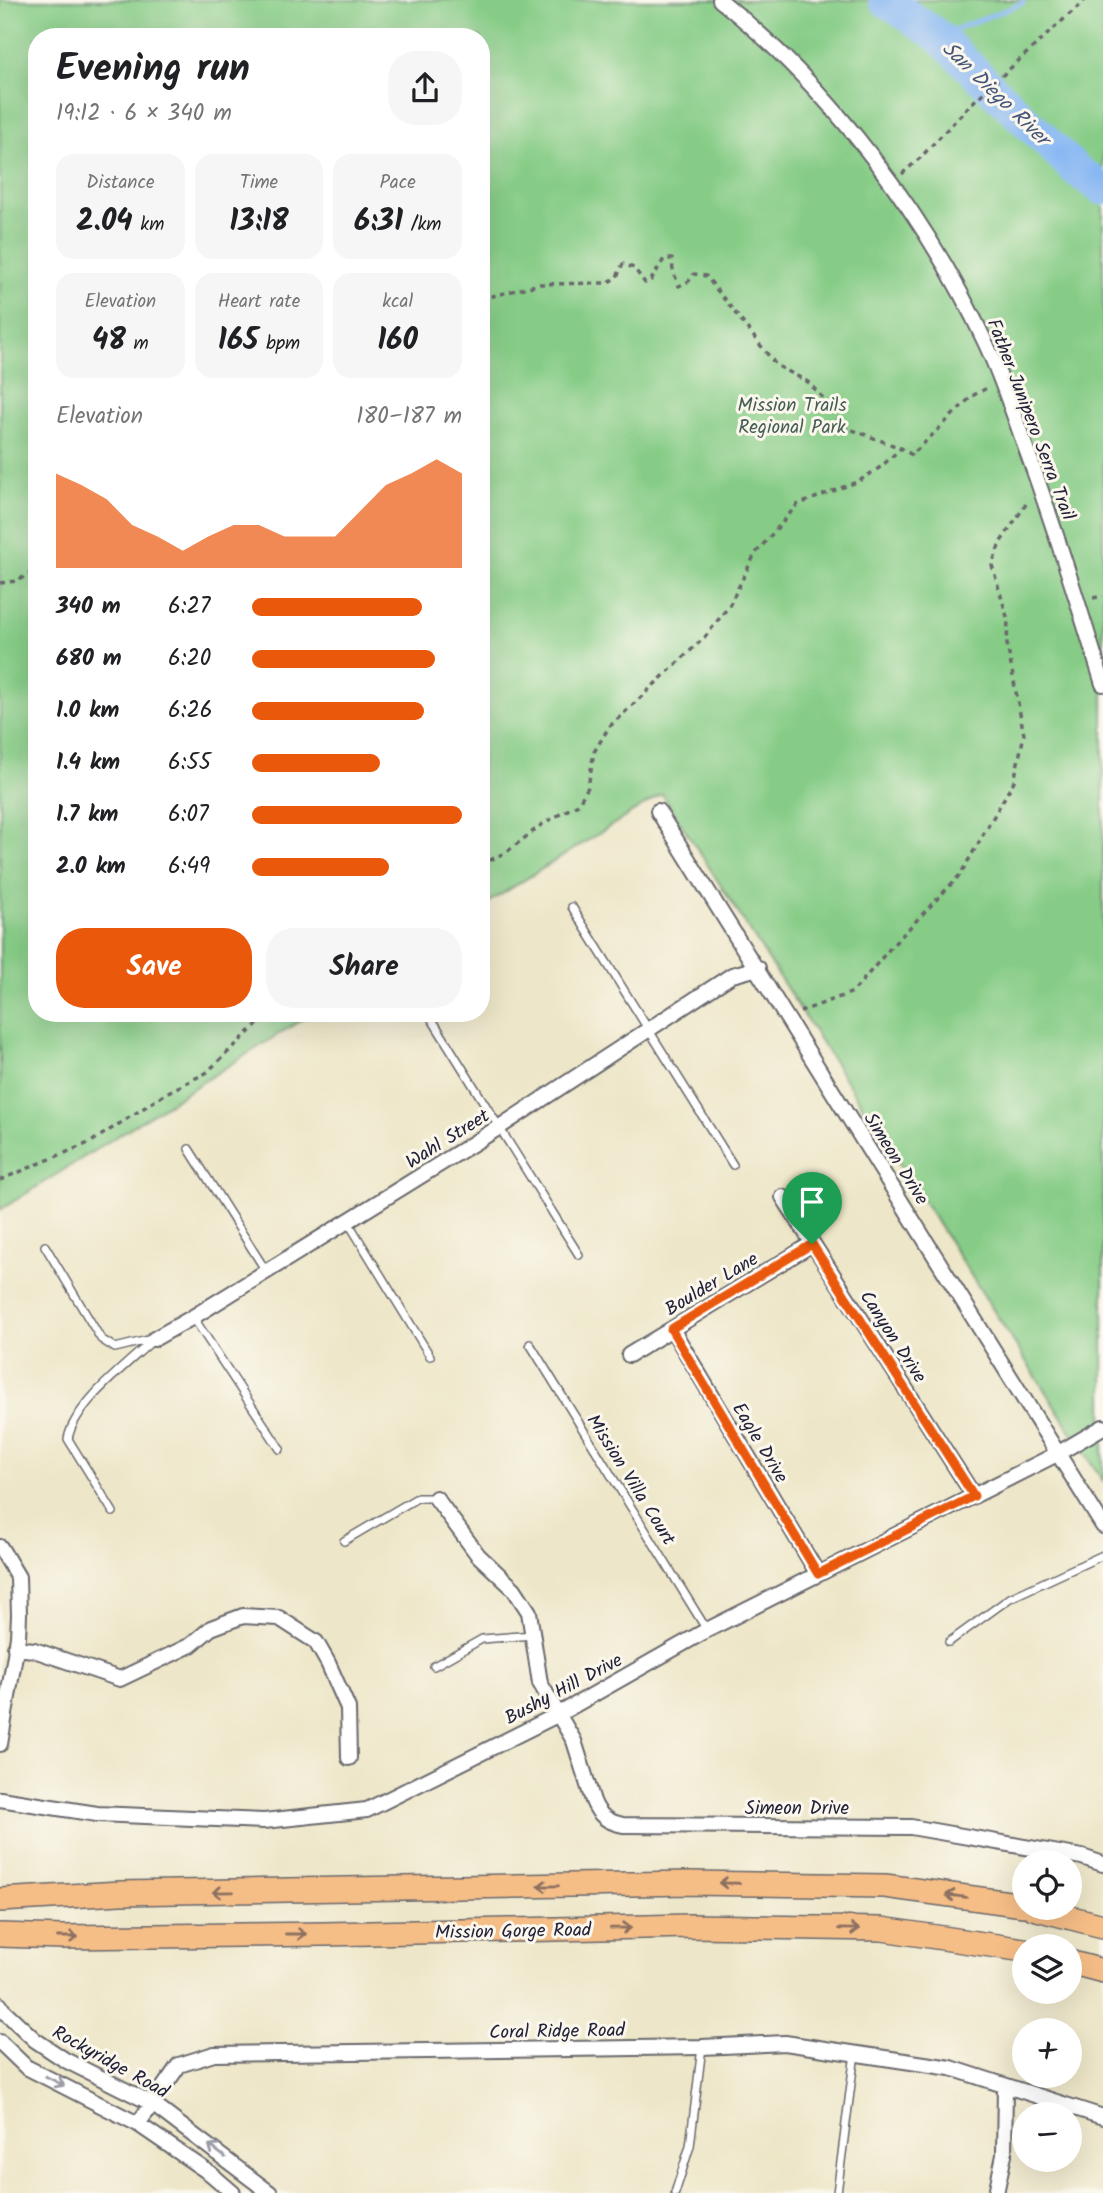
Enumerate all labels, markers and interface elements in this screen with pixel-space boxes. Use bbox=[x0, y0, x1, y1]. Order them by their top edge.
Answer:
water label: San Diego River bbox=[933, 34, 1059, 157]
text: Evening run bbox=[56, 40, 250, 100]
button: share bbox=[388, 51, 462, 125]
text: 19:12 · 6 × 340 m bbox=[56, 96, 232, 132]
text: Distance bbox=[86, 168, 154, 198]
text: Time bbox=[240, 168, 278, 198]
text: Pace bbox=[380, 168, 416, 198]
text: 2.04 bbox=[76, 198, 133, 246]
text: 13:18 bbox=[229, 198, 289, 246]
text: 6:31 bbox=[354, 198, 403, 246]
text: km bbox=[133, 210, 164, 240]
text: /km bbox=[403, 210, 441, 240]
text: Elevation bbox=[84, 287, 156, 317]
text: Heart rate bbox=[218, 287, 300, 317]
text: kcal bbox=[382, 287, 413, 317]
street label: Father Junipero Serra Trail bbox=[978, 314, 1083, 525]
text: 48 bbox=[92, 317, 126, 365]
text: 165 bbox=[218, 317, 258, 365]
text: 160 bbox=[377, 317, 418, 365]
text: m bbox=[126, 329, 149, 359]
text: bpm bbox=[258, 329, 300, 359]
park label: Mission Trails Regional Park bbox=[737, 391, 847, 443]
text: Elevation bbox=[56, 399, 143, 435]
text: 180–187 m bbox=[356, 399, 462, 435]
text: 340 m bbox=[56, 589, 121, 625]
text: 6:27 bbox=[168, 589, 210, 625]
text: 680 m bbox=[56, 641, 122, 677]
text: 6:20 bbox=[168, 641, 211, 677]
text: 1.0 km bbox=[56, 693, 119, 729]
text: 6:26 bbox=[168, 693, 213, 729]
text: 1.4 km bbox=[56, 745, 120, 781]
text: 6:55 bbox=[168, 745, 211, 781]
text: 1.7 km bbox=[56, 797, 118, 833]
text: 6:07 bbox=[168, 797, 209, 833]
text: 2.0 km bbox=[56, 849, 126, 885]
text: 6:49 bbox=[168, 849, 210, 885]
button: Save bbox=[56, 928, 252, 1008]
button: Share bbox=[266, 928, 462, 1008]
street label: Wahl Street bbox=[400, 1102, 497, 1177]
street label: Simeon Drive bbox=[855, 1107, 936, 1212]
pin bbox=[782, 1172, 842, 1244]
icon: arrive bbox=[793, 1183, 831, 1221]
street label: Boulder Lane bbox=[660, 1245, 765, 1324]
street label: Canyon Drive bbox=[851, 1285, 934, 1390]
street label: Eagle Drive bbox=[723, 1397, 795, 1490]
street label: Mission Villa Court bbox=[578, 1409, 683, 1552]
street label: Bushy Hill Drive bbox=[500, 1646, 629, 1733]
street label: Simeon Drive bbox=[745, 1794, 850, 1824]
map controls bbox=[1012, 1850, 1082, 2172]
button: locate bbox=[1012, 1850, 1082, 1920]
one-way arrow bbox=[718, 1877, 741, 1890]
one-way arrow bbox=[537, 1879, 560, 1893]
one-way arrow bbox=[212, 1886, 235, 1899]
one-way arrow bbox=[945, 1889, 968, 1902]
street label: Mission Gorge Road bbox=[435, 1916, 592, 1948]
one-way arrow bbox=[609, 1921, 632, 1934]
one-way arrow bbox=[837, 1922, 860, 1935]
one-way arrow bbox=[284, 1927, 307, 1941]
one-way arrow bbox=[56, 1930, 79, 1944]
button: layers bbox=[1012, 1934, 1082, 2004]
street label: Coral Ridge Road bbox=[489, 2016, 626, 2048]
street label: Rockyridge Road bbox=[46, 2018, 174, 2108]
button: + bbox=[1012, 2018, 1082, 2088]
one-way arrow bbox=[44, 2075, 65, 2089]
button: − bbox=[1012, 2102, 1082, 2172]
one-way arrow bbox=[207, 2144, 226, 2159]

